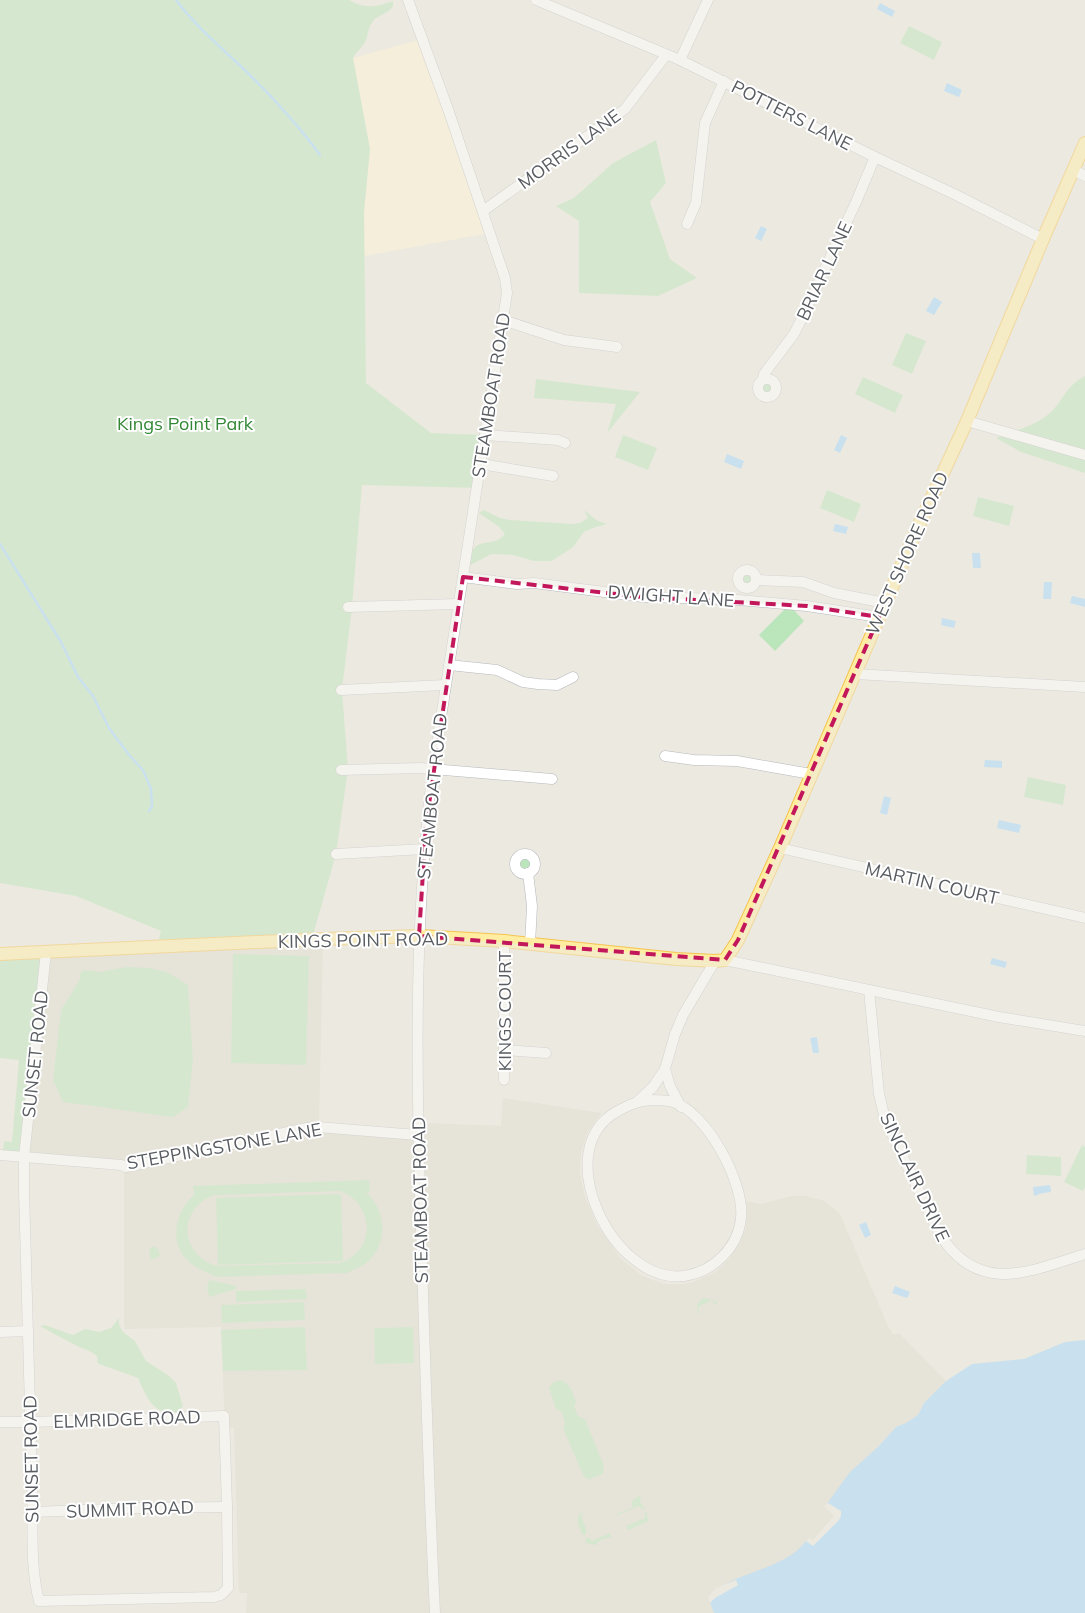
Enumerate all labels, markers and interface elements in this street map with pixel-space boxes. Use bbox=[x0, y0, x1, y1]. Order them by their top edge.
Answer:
street label: POTTERS LANE bbox=[728, 75, 856, 155]
street label: MORRIS LANE bbox=[513, 104, 625, 194]
street label: BRIAR LANE bbox=[791, 218, 857, 324]
street label: STEAMBOAT ROAD bbox=[467, 311, 515, 479]
park label: Kings Point Park bbox=[117, 412, 254, 435]
street label: WEST SHORE ROAD bbox=[861, 468, 953, 638]
street label: DWIGHT LANE bbox=[607, 580, 735, 612]
street label: STEAMBOAT ROAD bbox=[412, 712, 452, 880]
street label: MARTIN COURT bbox=[863, 856, 1001, 910]
street label: KINGS POINT ROAD bbox=[278, 927, 448, 953]
street label: KINGS COURT bbox=[493, 951, 516, 1071]
street label: SUNSET ROAD bbox=[17, 989, 53, 1119]
street label: SINCLAIR DRIVE bbox=[875, 1109, 955, 1245]
street label: STEAMBOAT ROAD bbox=[407, 1116, 433, 1284]
street label: STEPPINGSTONE LANE bbox=[125, 1118, 323, 1174]
street label: SUNSET ROAD bbox=[18, 1395, 44, 1523]
street label: ELMRIDGE ROAD bbox=[53, 1405, 201, 1433]
street label: SUMMIT ROAD bbox=[66, 1495, 194, 1523]

